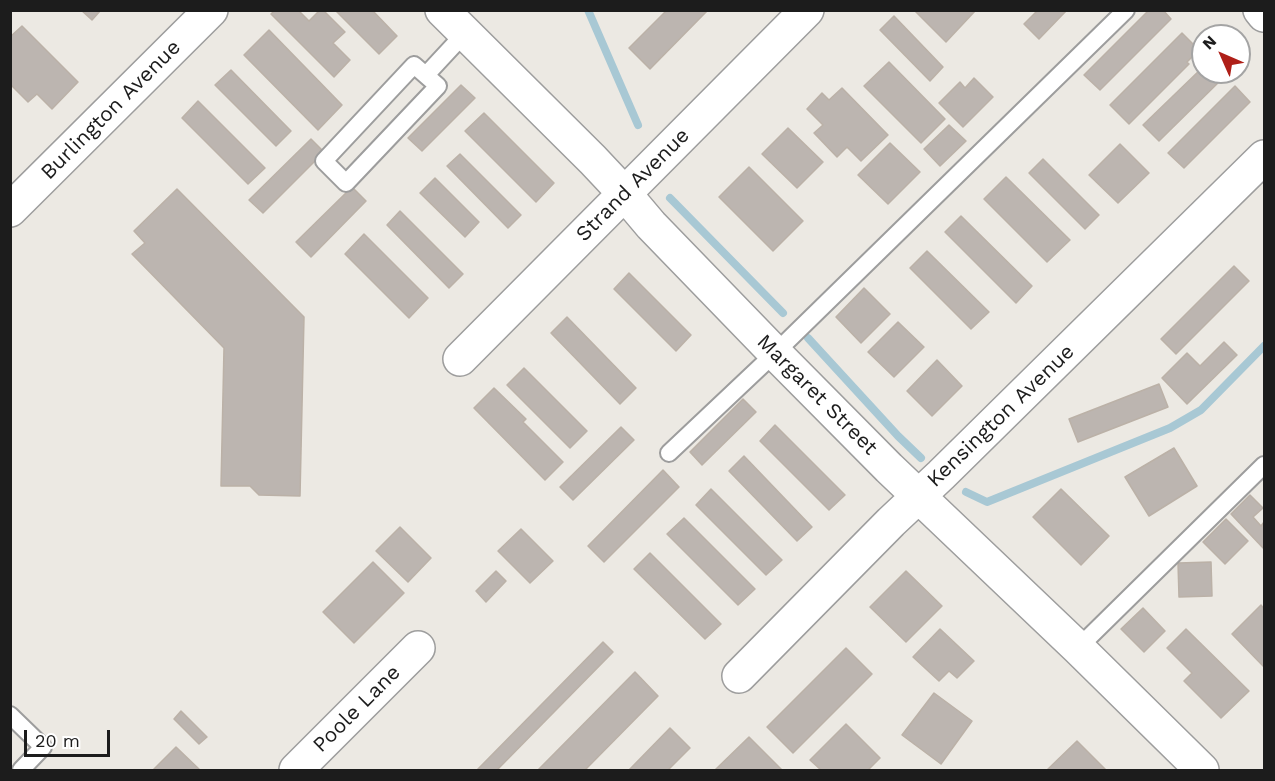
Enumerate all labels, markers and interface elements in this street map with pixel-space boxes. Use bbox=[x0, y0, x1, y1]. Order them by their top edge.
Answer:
north arrow bbox=[1191, 24, 1251, 84]
text: N bbox=[1198, 31, 1220, 53]
street label: Burlington Avenue bbox=[36, 35, 186, 185]
street label: Strand Avenue bbox=[571, 123, 695, 247]
street label: Margaret Street bbox=[752, 330, 882, 460]
street label: Kensington Avenue bbox=[922, 339, 1080, 493]
street label: Poole Lane bbox=[308, 660, 406, 758]
scale bar bbox=[27, 718, 112, 756]
text: 20 m bbox=[35, 730, 80, 751]

